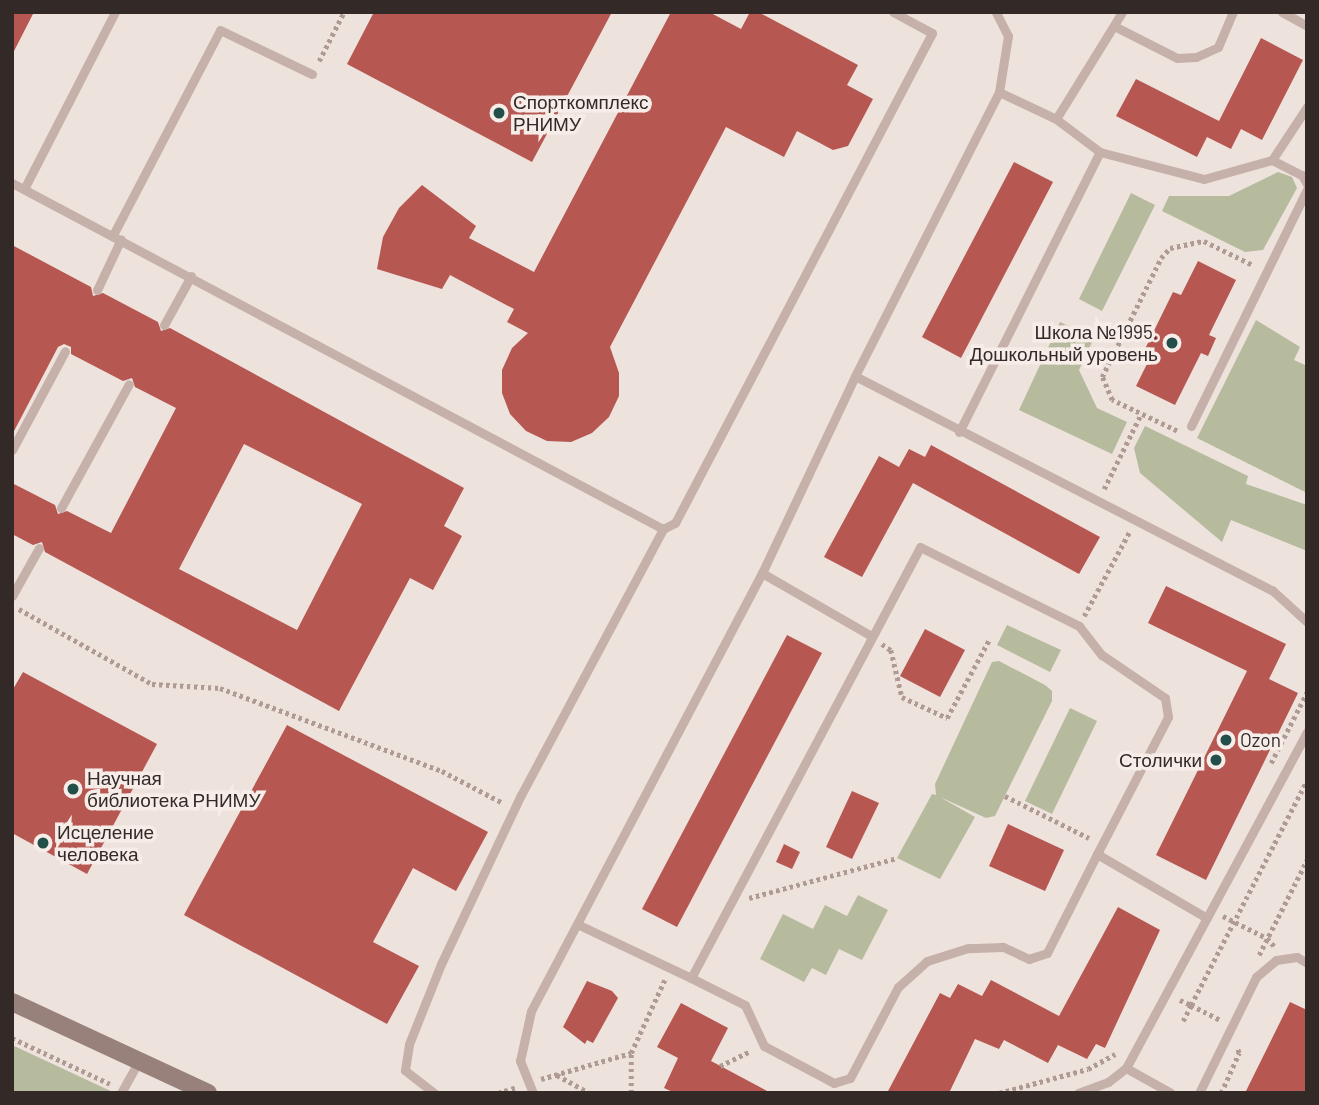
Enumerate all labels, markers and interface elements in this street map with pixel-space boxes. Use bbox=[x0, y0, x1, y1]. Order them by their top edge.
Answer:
place label: Спорткомплекс РНИМУ bbox=[513, 91, 649, 135]
marker: Спорткомплекс РНИМУ bbox=[491, 105, 507, 121]
place label: Школа №1995. Дошкольный уровень bbox=[970, 321, 1158, 365]
marker: Школа №1995. Дошкольный уровень bbox=[1164, 335, 1180, 351]
place label: Ozon bbox=[1240, 729, 1281, 751]
marker: Ozon bbox=[1218, 732, 1234, 748]
place label: Столички bbox=[1119, 749, 1202, 771]
marker: Столички bbox=[1208, 752, 1224, 768]
place label: Научная библиотека РНИМУ bbox=[87, 767, 260, 811]
marker: Научная библиотека РНИМУ bbox=[65, 781, 81, 797]
place label: Исцеление человека bbox=[57, 821, 154, 865]
marker: Исцеление человека bbox=[35, 835, 51, 851]

